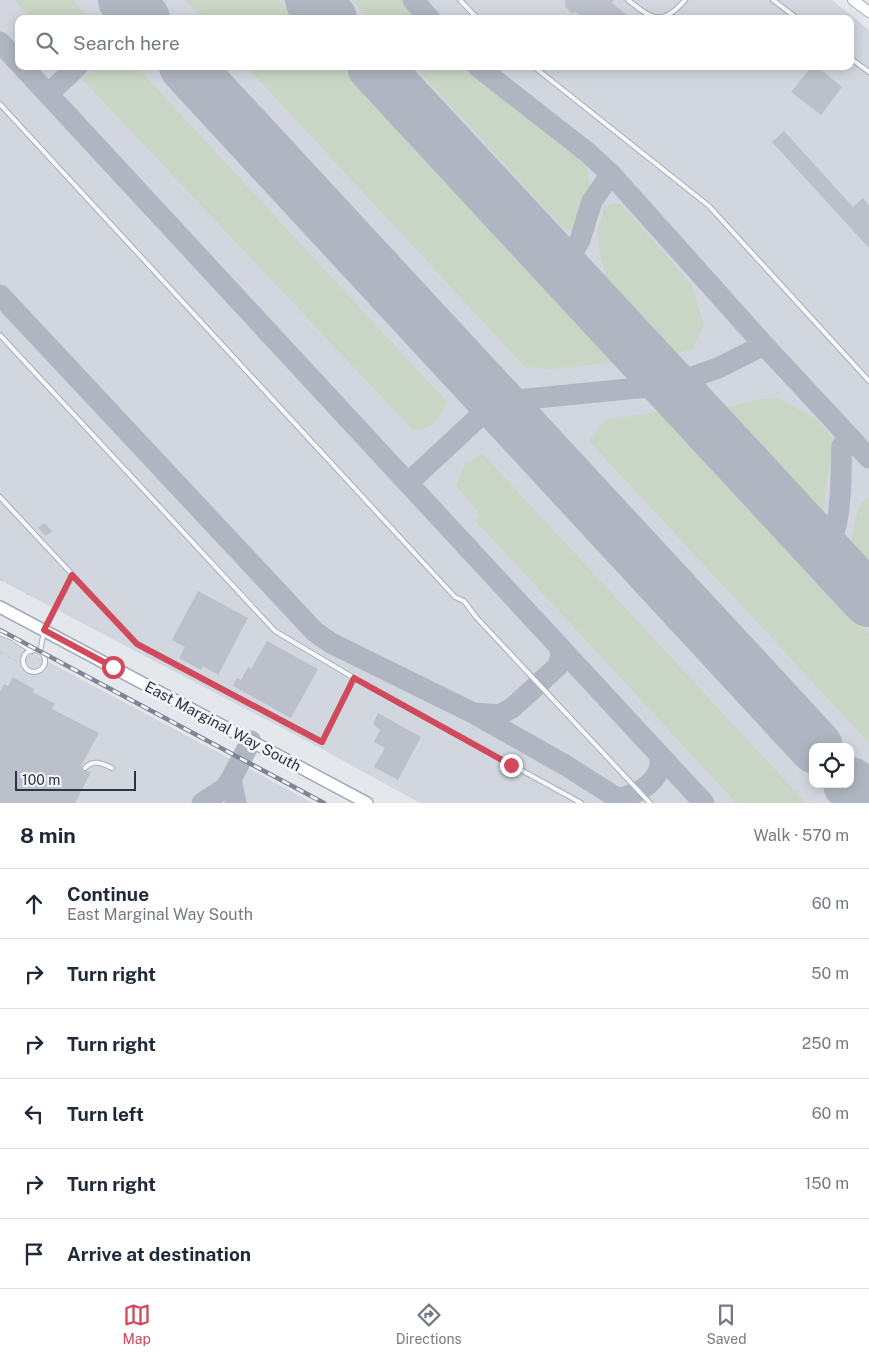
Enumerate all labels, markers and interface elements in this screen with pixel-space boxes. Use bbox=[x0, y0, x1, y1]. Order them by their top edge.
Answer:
search box bbox=[15, 15, 854, 70]
icon: search bbox=[33, 29, 61, 57]
text: Search here bbox=[73, 32, 180, 54]
route start bbox=[102, 656, 125, 679]
street label: East Marginal Way South bbox=[142, 678, 304, 774]
map controls bbox=[809, 743, 854, 788]
button: locate bbox=[809, 743, 854, 788]
route end bbox=[500, 754, 523, 777]
scale bar bbox=[15, 768, 136, 791]
text: 100 m bbox=[22, 772, 60, 788]
text: 8 min bbox=[20, 823, 76, 848]
text: Walk · 570 m bbox=[753, 826, 849, 845]
text: Continue bbox=[67, 883, 149, 905]
icon: ahead bbox=[20, 890, 48, 918]
text: 60 m bbox=[812, 894, 849, 913]
text: East Marginal Way South bbox=[67, 905, 253, 924]
icon: right bbox=[20, 960, 48, 988]
text: Turn right bbox=[67, 963, 156, 985]
text: 50 m bbox=[811, 964, 849, 983]
icon: right bbox=[20, 1030, 48, 1058]
text: Turn right bbox=[67, 1033, 156, 1055]
text: 250 m bbox=[802, 1034, 849, 1053]
icon: left bbox=[20, 1100, 48, 1128]
text: Turn left bbox=[67, 1103, 144, 1125]
text: 60 m bbox=[812, 1104, 849, 1123]
icon: right bbox=[20, 1170, 48, 1198]
text: Turn right bbox=[67, 1173, 156, 1195]
text: 150 m bbox=[805, 1174, 849, 1193]
icon: arrive bbox=[20, 1240, 48, 1268]
text: Arrive at destination bbox=[67, 1243, 251, 1265]
tab: Map bbox=[122, 1301, 151, 1347]
tab: Directions bbox=[396, 1301, 462, 1347]
tab: Saved bbox=[706, 1301, 747, 1347]

